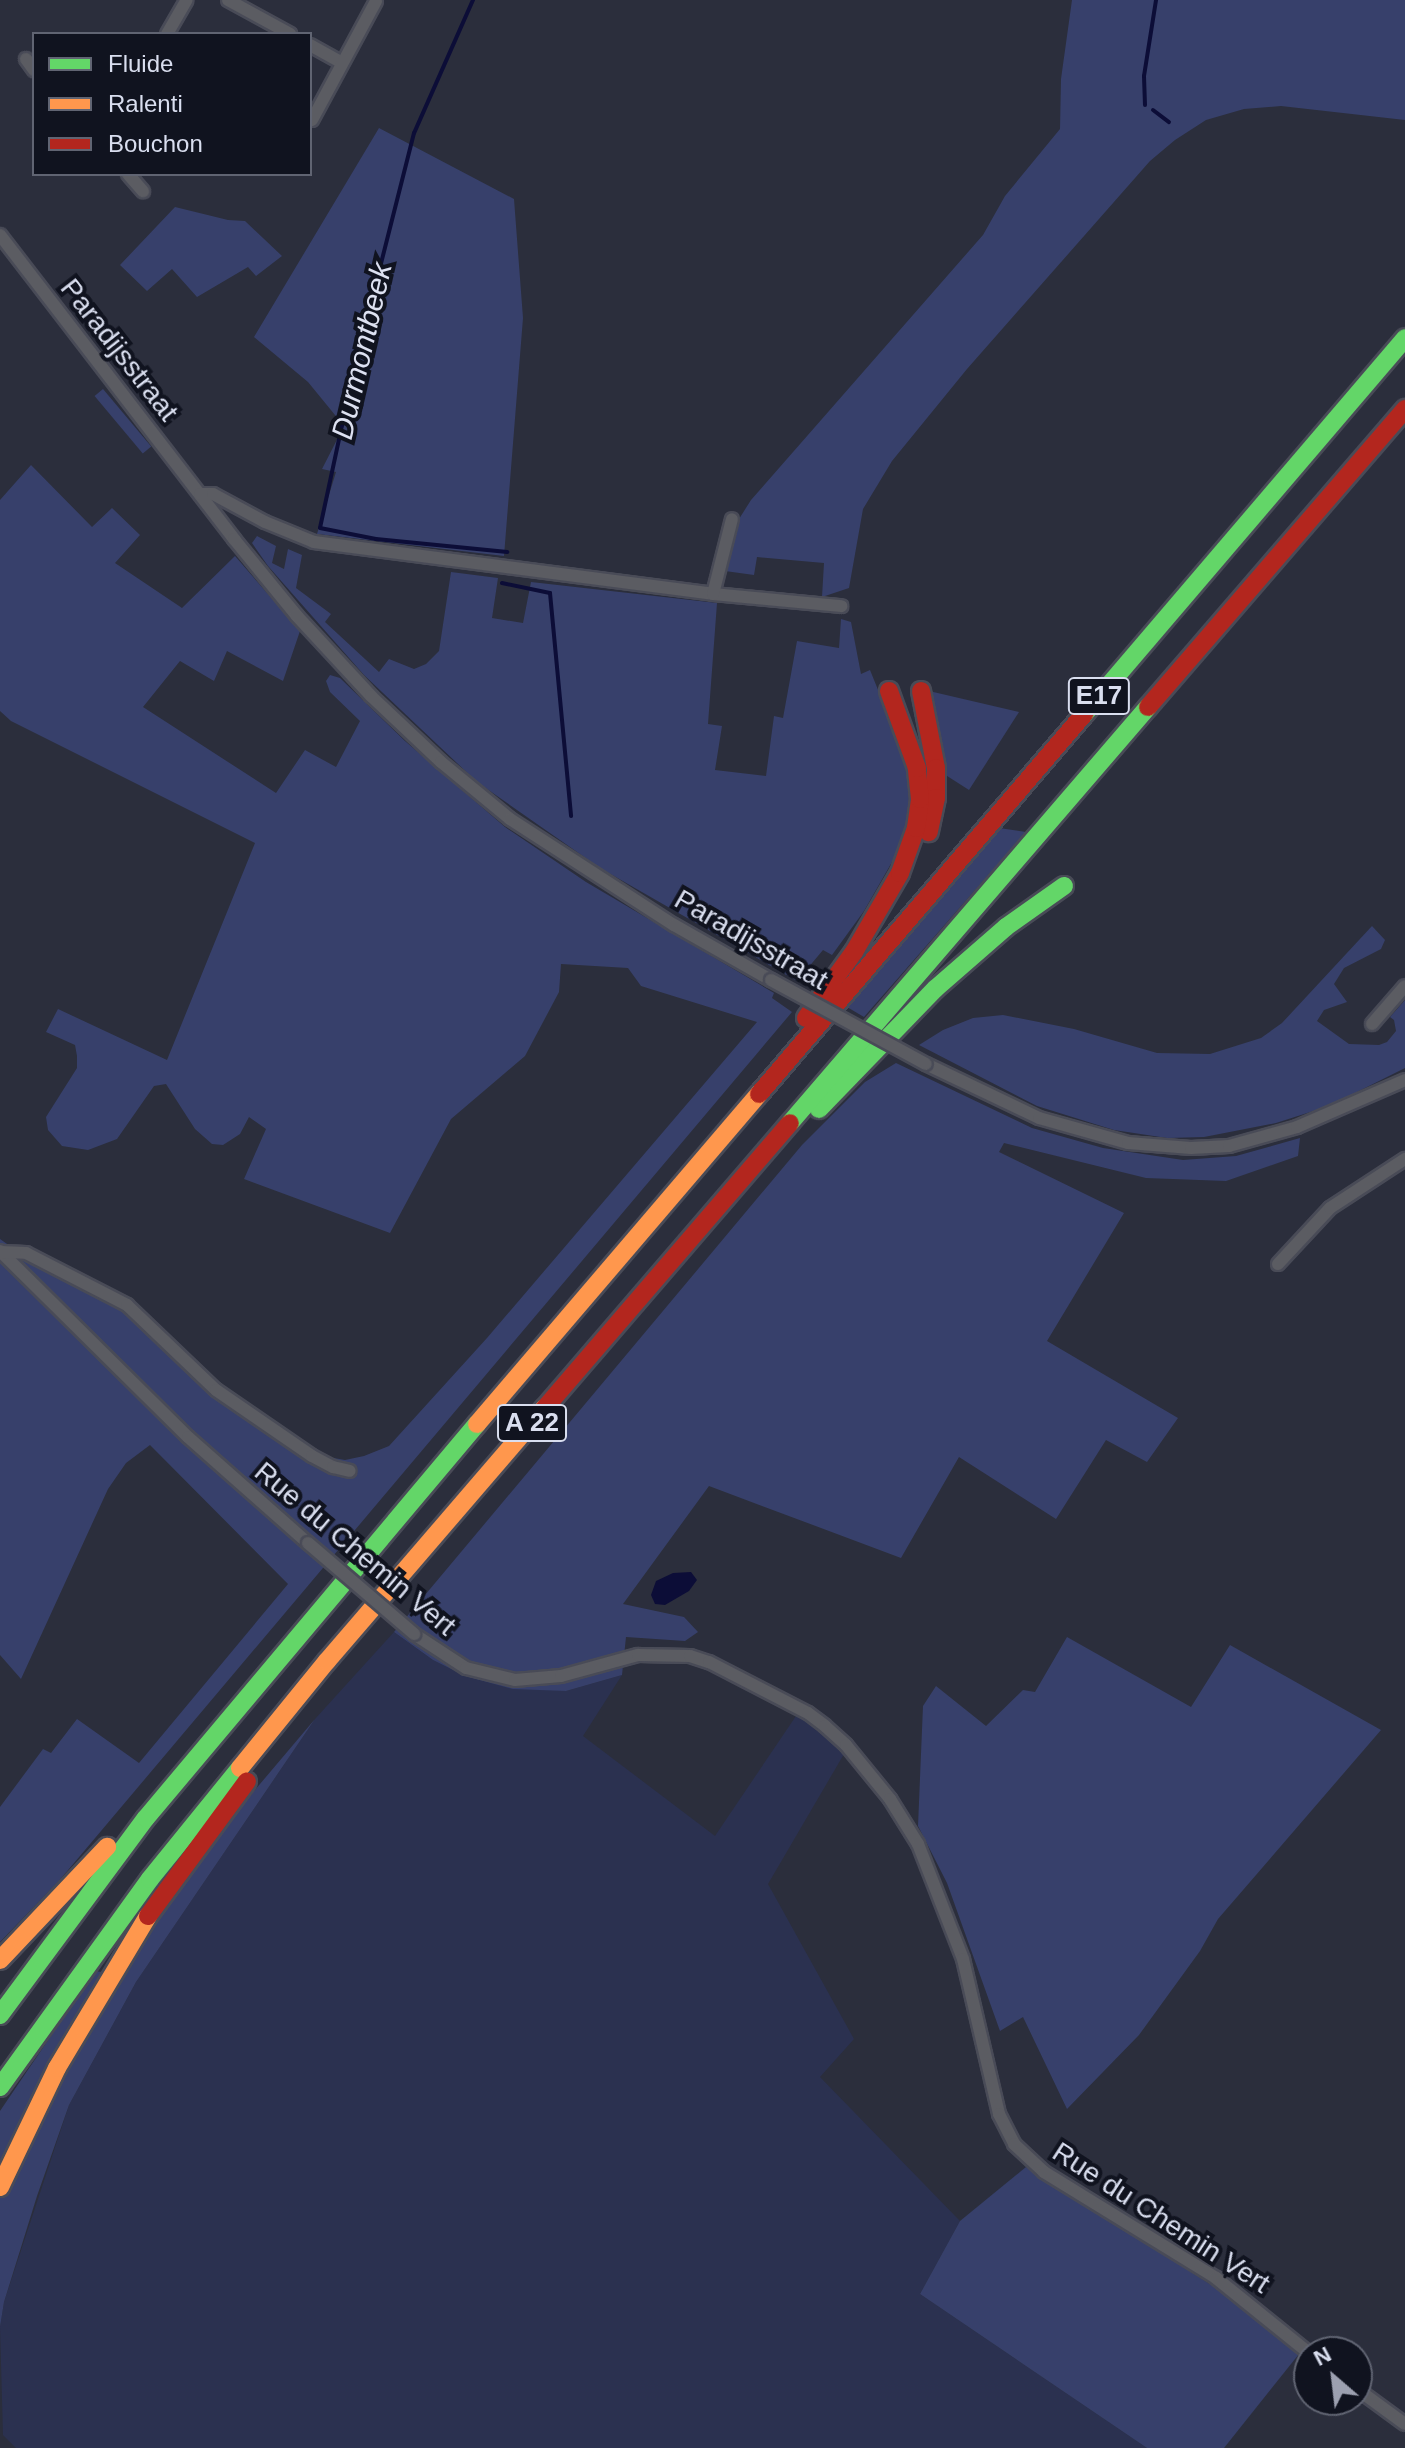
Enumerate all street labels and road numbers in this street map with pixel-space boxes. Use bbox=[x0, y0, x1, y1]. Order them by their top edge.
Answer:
street label: Paradijsstraat bbox=[53, 272, 185, 428]
road number: E17 bbox=[1067, 674, 1131, 718]
street label: Paradijsstraat bbox=[668, 883, 834, 997]
road number: A 22 bbox=[496, 1401, 568, 1445]
street label: Rue du Chemin Vert bbox=[248, 1455, 462, 1643]
street label: Rue du Chemin Vert bbox=[1046, 2135, 1276, 2301]

